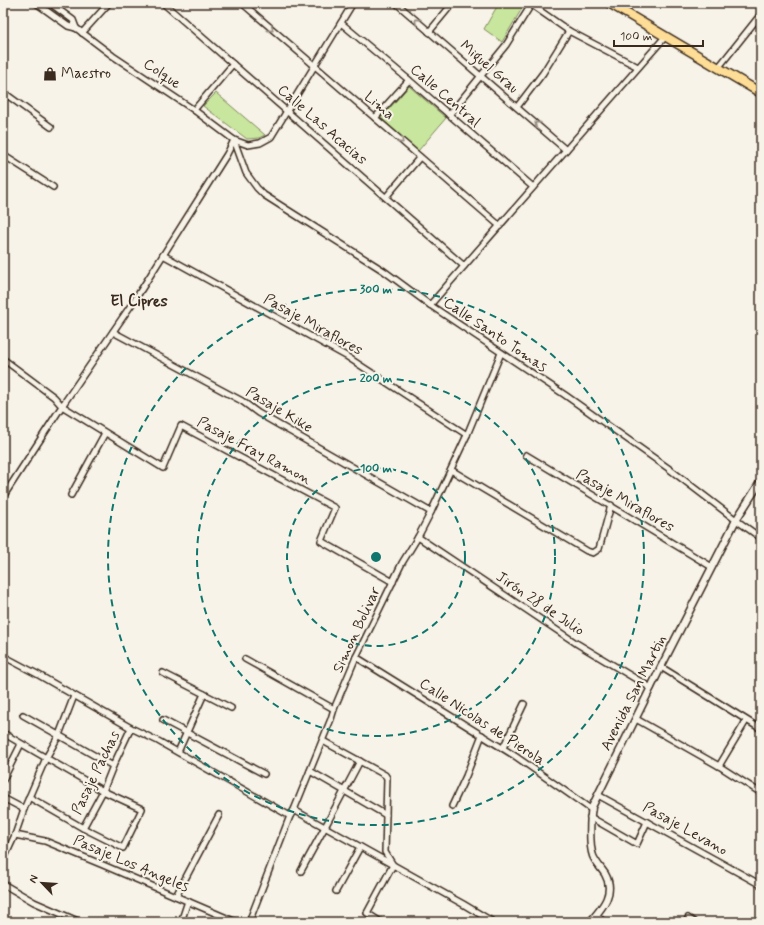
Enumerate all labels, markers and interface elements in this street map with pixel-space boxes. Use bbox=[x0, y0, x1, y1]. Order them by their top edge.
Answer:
one-way arrow bbox=[414, 18, 422, 26]
scale bar bbox=[614, 22, 703, 48]
one-way arrow bbox=[267, 24, 274, 31]
text: 100 m bbox=[620, 29, 652, 45]
street label: Miguel Grau bbox=[455, 36, 523, 99]
street label: Colque bbox=[139, 54, 185, 94]
street label: Calle Central bbox=[406, 60, 485, 132]
place label: Maestro bbox=[61, 64, 111, 84]
shop icon: Maestro bbox=[42, 66, 58, 82]
street label: Calle Las Acacias bbox=[273, 80, 371, 170]
street label: Lima bbox=[360, 87, 398, 125]
one-way arrow bbox=[534, 122, 542, 129]
one-way arrow bbox=[397, 137, 404, 144]
text: 300 m bbox=[360, 282, 393, 298]
street label: Pasaje Miraflores bbox=[260, 290, 366, 361]
district label: El Cipres bbox=[110, 291, 168, 312]
street label: Calle Santo Tomas bbox=[439, 293, 551, 377]
text: 200 m bbox=[360, 371, 393, 387]
street label: Pasaje Kike bbox=[242, 382, 316, 438]
street label: Pasaje Fray Ramon bbox=[194, 413, 315, 490]
text: 100 m bbox=[360, 461, 393, 477]
street label: Pasaje Miraflores bbox=[572, 465, 678, 537]
centre of rings bbox=[369, 550, 383, 564]
street label: Jirón 28 de Julio bbox=[492, 567, 588, 641]
street label: Simon Bolivar bbox=[328, 583, 386, 676]
street label: Avenida San Martin bbox=[596, 632, 672, 754]
street label: Calle Nicolas de Pierola bbox=[415, 674, 549, 770]
street label: Pasaje Pachas bbox=[67, 727, 125, 818]
street label: Pasaje Levano bbox=[639, 798, 731, 861]
street label: Pasaje Los Angeles bbox=[70, 831, 192, 897]
north arrow bbox=[22, 863, 62, 903]
text: N bbox=[26, 873, 42, 885]

